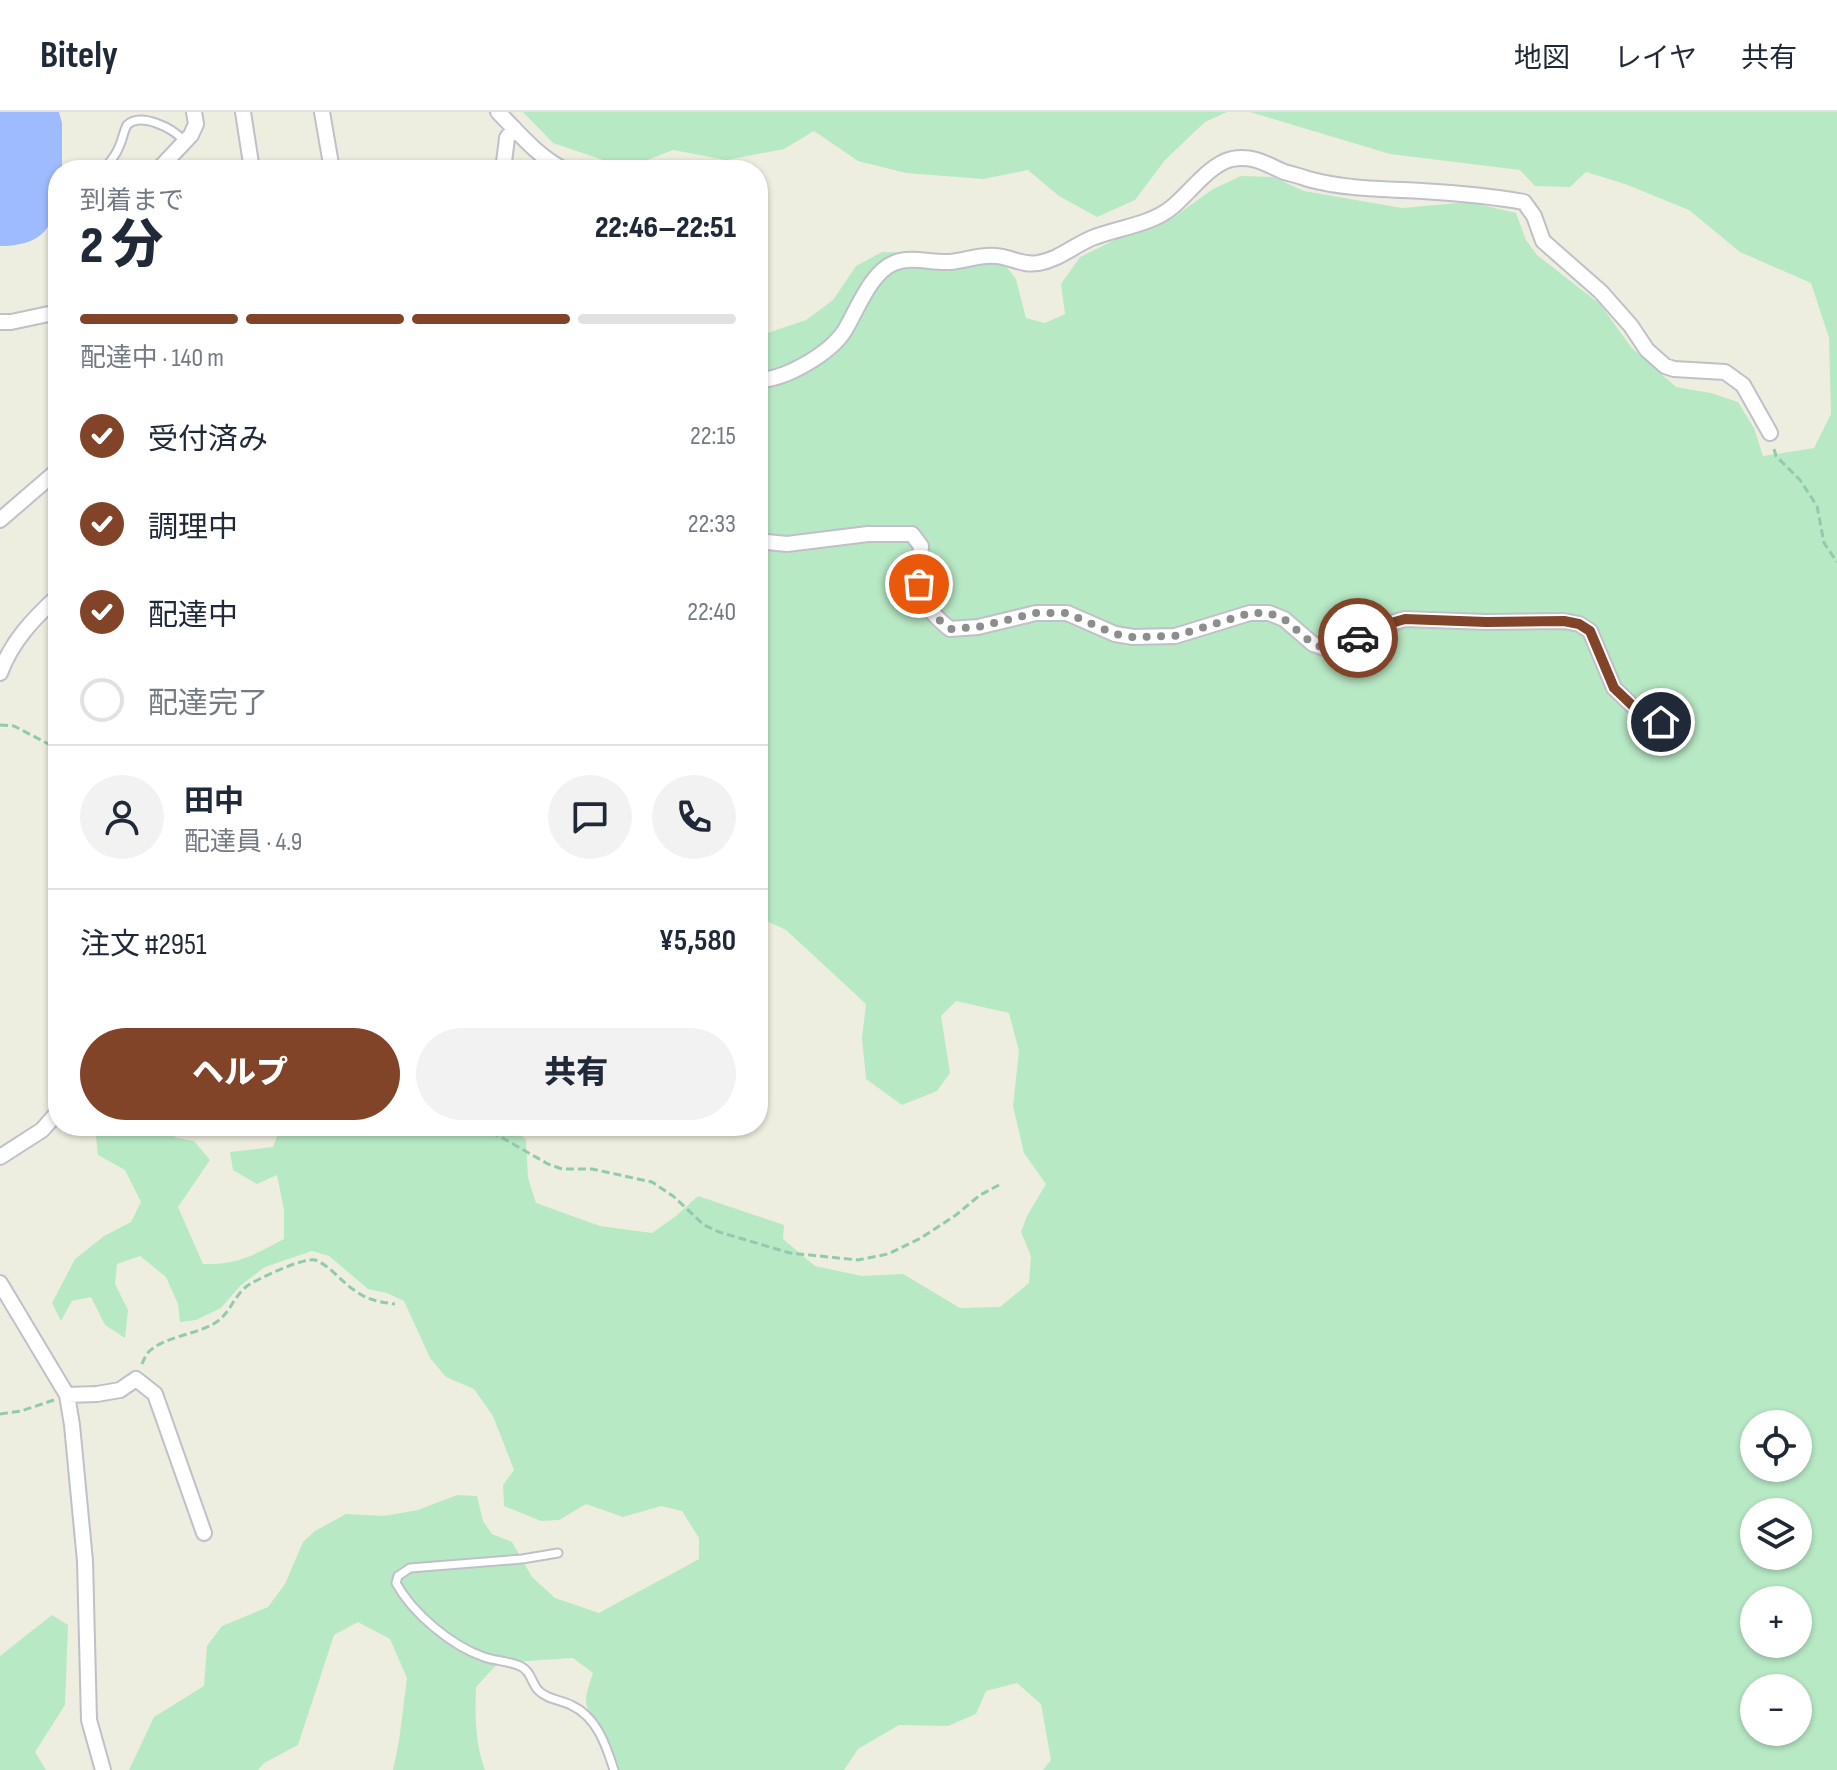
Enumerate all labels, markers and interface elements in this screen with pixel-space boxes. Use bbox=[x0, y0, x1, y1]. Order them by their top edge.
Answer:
text: Bitely bbox=[40, 33, 118, 78]
text: 地図 bbox=[1514, 42, 1570, 75]
text: レイヤ bbox=[1614, 42, 1697, 75]
text: 共有 bbox=[1741, 42, 1797, 75]
text: 到着まで bbox=[80, 186, 184, 217]
text: 22:46–22:51 bbox=[595, 210, 736, 246]
text: 2 分 bbox=[80, 215, 163, 278]
text: 配達中 · 140 m bbox=[80, 343, 224, 374]
icon: check bbox=[80, 414, 124, 458]
text: 22:15 bbox=[690, 421, 736, 452]
text: 受付済み bbox=[148, 422, 268, 458]
icon: check bbox=[80, 502, 124, 546]
text: 22:33 bbox=[688, 509, 736, 540]
text: 調理中 bbox=[148, 510, 238, 546]
pin bbox=[885, 550, 953, 618]
icon: bag bbox=[897, 562, 941, 606]
icon: check bbox=[80, 590, 124, 634]
text: 22:40 bbox=[687, 597, 736, 628]
text: 配達中 bbox=[148, 598, 238, 634]
courier bbox=[1318, 598, 1398, 678]
icon: car bbox=[1336, 616, 1380, 660]
text: 配達完了 bbox=[148, 686, 268, 722]
pin bbox=[1627, 688, 1695, 756]
icon: home bbox=[1639, 700, 1683, 744]
button: person bbox=[80, 775, 164, 859]
button: chat bbox=[548, 775, 632, 859]
button: phone bbox=[652, 775, 736, 859]
text: 田中 bbox=[184, 784, 244, 820]
text: 配達員 · 4.9 bbox=[184, 827, 302, 858]
text: ¥5,580 bbox=[659, 923, 736, 959]
text: 注文 #2951 bbox=[80, 927, 207, 963]
button: ヘルプ bbox=[80, 1028, 400, 1120]
button: 共有 bbox=[416, 1028, 736, 1120]
map controls bbox=[1740, 1410, 1812, 1746]
button: locate bbox=[1740, 1410, 1812, 1482]
button: layers bbox=[1740, 1498, 1812, 1570]
button: + bbox=[1740, 1586, 1812, 1658]
button: − bbox=[1740, 1674, 1812, 1746]

